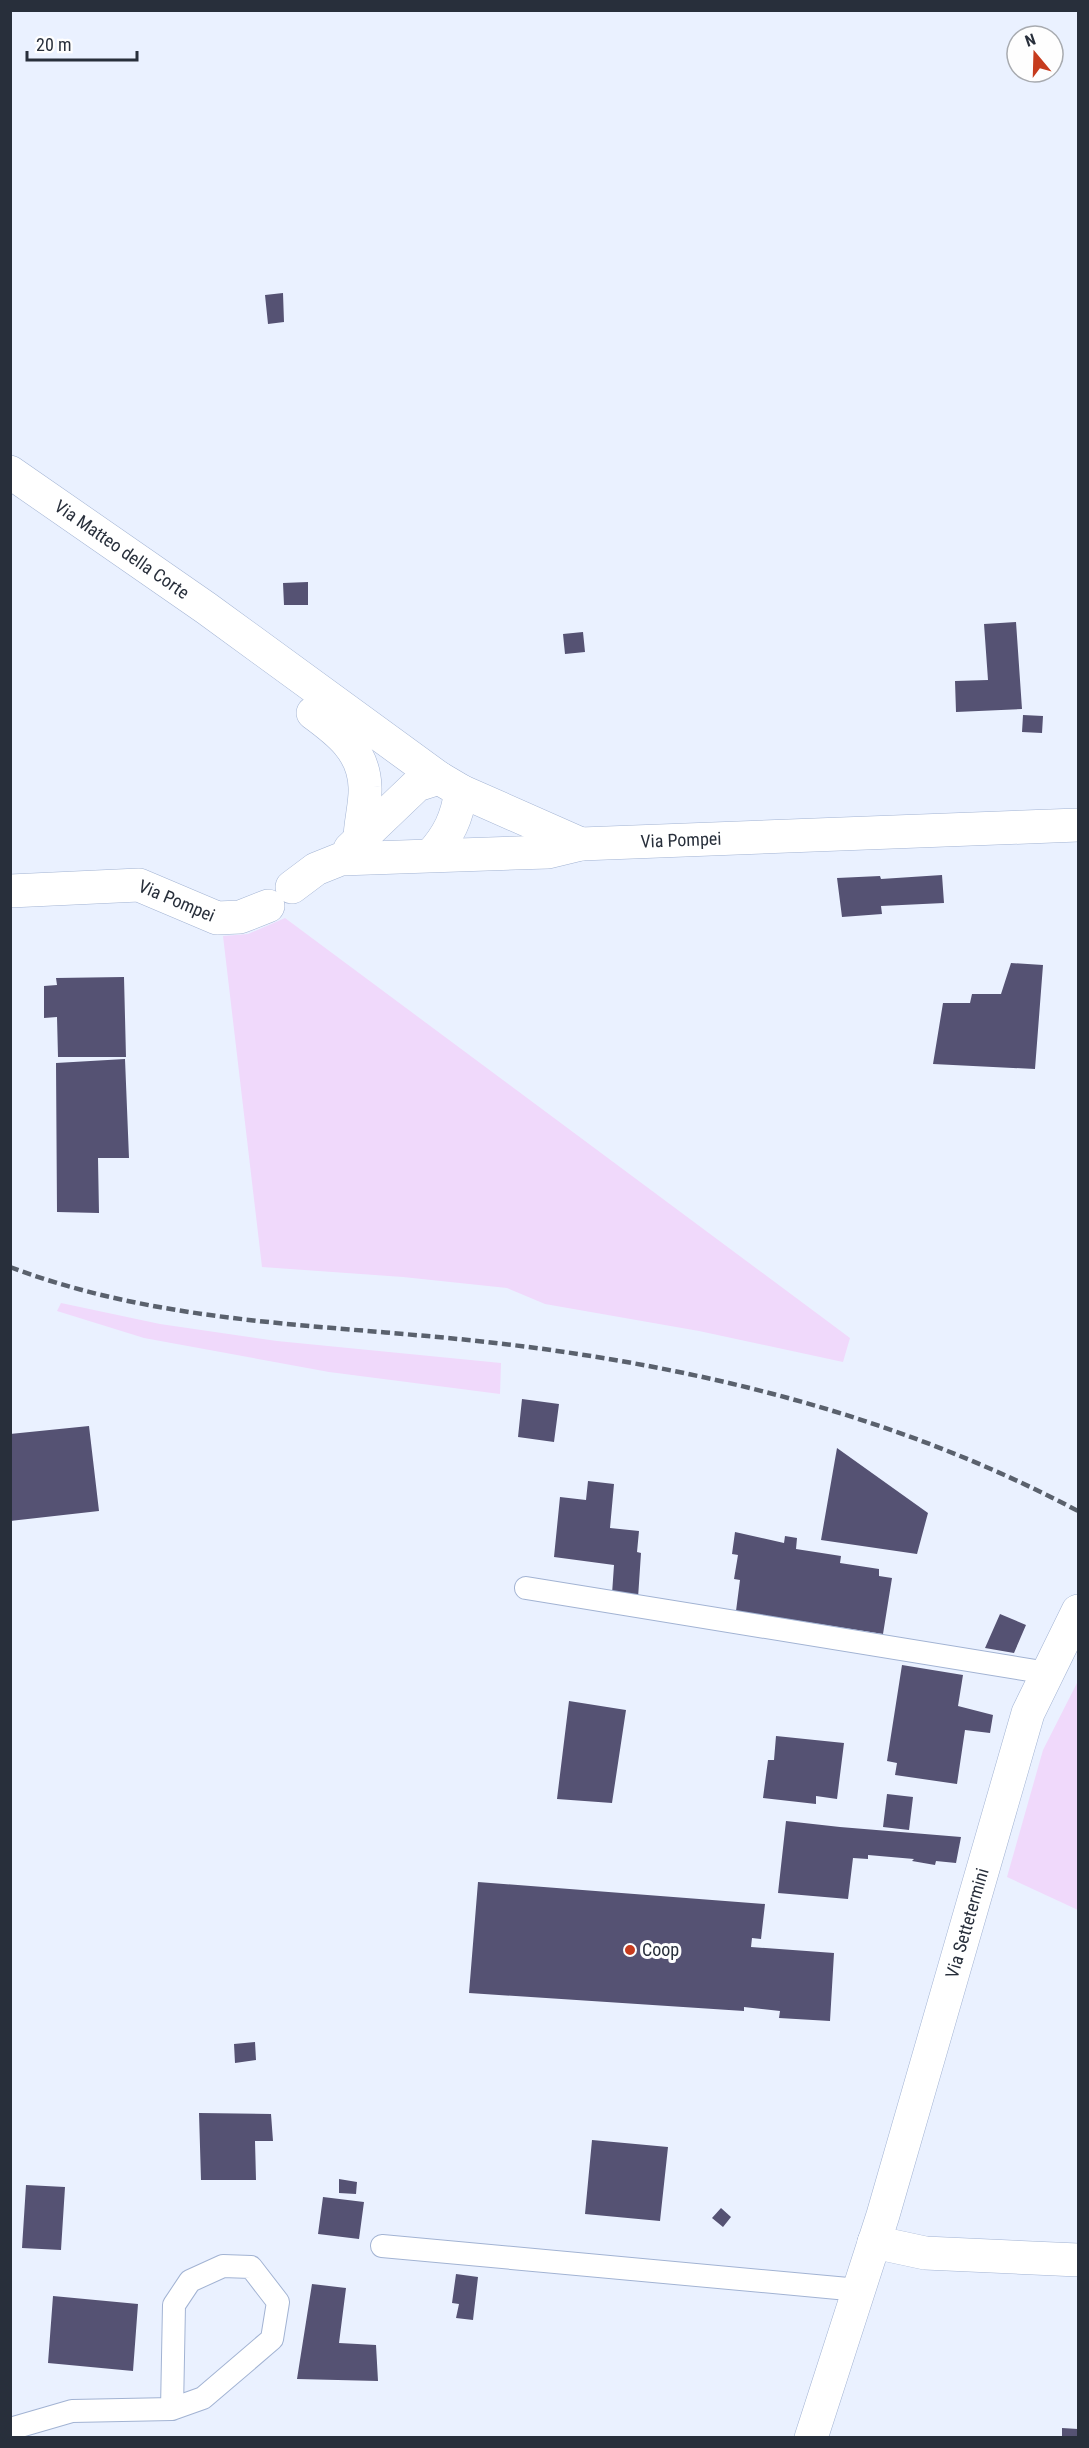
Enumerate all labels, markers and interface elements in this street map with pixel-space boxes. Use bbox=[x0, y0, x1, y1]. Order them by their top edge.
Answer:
scale bar bbox=[27, 24, 136, 62]
north arrow bbox=[1005, 24, 1065, 84]
text: N bbox=[1023, 30, 1038, 51]
text: 20 m bbox=[36, 34, 71, 55]
street label: Via Matteo della Corte bbox=[51, 495, 193, 603]
street label: Via Pompei bbox=[640, 828, 722, 852]
street label: Via Pompei bbox=[135, 875, 218, 926]
street label: Via Settetermini bbox=[941, 1866, 993, 1981]
place label: Coop bbox=[642, 1939, 679, 1960]
marker: Coop bbox=[623, 1943, 637, 1957]

